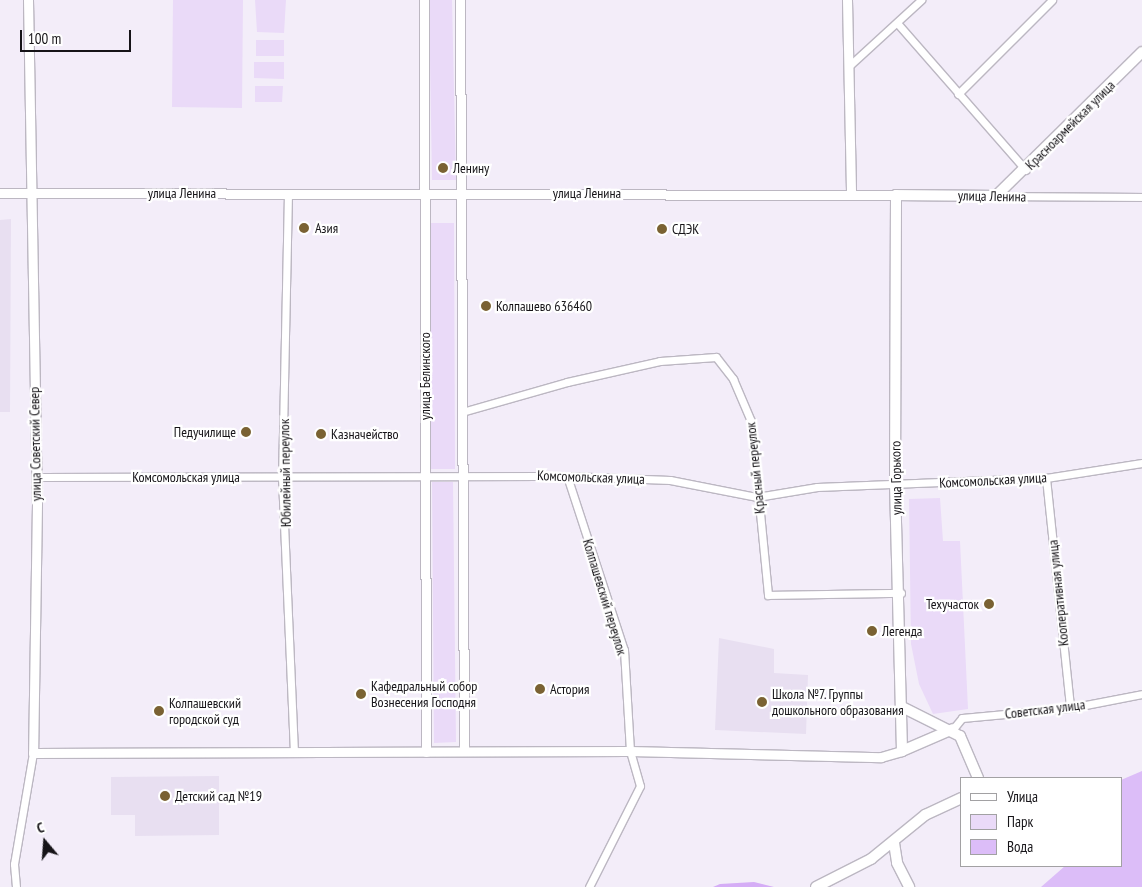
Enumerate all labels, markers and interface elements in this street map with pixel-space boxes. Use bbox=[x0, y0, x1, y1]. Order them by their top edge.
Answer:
scale bar bbox=[22, 20, 134, 52]
text: 100 m bbox=[28, 29, 61, 48]
street label: Красноармейская улица bbox=[1022, 77, 1118, 173]
place label: Ленину bbox=[453, 160, 489, 176]
marker: Ленину bbox=[437, 162, 449, 174]
street label: улица Ленина bbox=[148, 185, 216, 201]
street label: улица Ленина bbox=[553, 185, 621, 201]
street label: улица Ленина bbox=[958, 187, 1026, 205]
place label: Азия bbox=[315, 220, 338, 236]
marker: Азия bbox=[297, 221, 311, 235]
place label: СДЭК bbox=[672, 221, 699, 237]
marker: СДЭК bbox=[656, 223, 668, 235]
place label: Колпашево 636460 bbox=[496, 298, 592, 314]
marker: Колпашево 636460 bbox=[480, 300, 492, 312]
street label: улица Белинского bbox=[417, 332, 433, 420]
street label: улица Советский Север bbox=[26, 387, 44, 501]
street label: Юбилейный переулок bbox=[276, 419, 294, 527]
street label: Красный переулок bbox=[742, 421, 768, 515]
place label: Педучилище bbox=[174, 424, 236, 440]
marker: Педучилище bbox=[240, 426, 252, 438]
place label: Казначейство bbox=[331, 426, 399, 442]
marker: Казначейство bbox=[315, 428, 327, 440]
street label: улица Горького bbox=[887, 441, 905, 515]
street label: Комсомольская улица bbox=[537, 467, 645, 487]
street label: Комсомольская улица bbox=[132, 469, 240, 485]
street label: Комсомольская улица bbox=[939, 469, 1047, 491]
street label: Колпашевский переулок bbox=[579, 537, 631, 657]
street label: Кооперативная улица bbox=[1044, 539, 1072, 647]
place label: Техучасток bbox=[926, 596, 979, 612]
marker: Техучасток bbox=[983, 598, 995, 610]
place label: Легенда bbox=[882, 623, 922, 639]
marker: Легенда bbox=[866, 625, 878, 637]
place label: Кафедральный собор Вознесения Господня bbox=[371, 678, 477, 710]
place label: Астория bbox=[550, 681, 589, 697]
marker: Астория bbox=[534, 683, 546, 695]
place label: Школа №7. Группы дошкольного образования bbox=[772, 686, 904, 719]
marker: Кафедральный собор Вознесения Господня bbox=[355, 688, 367, 700]
place label: Колпашевский городской суд bbox=[169, 695, 241, 728]
marker: Школа №7. Группы дошкольного образования bbox=[756, 696, 768, 708]
street label: Советская улица bbox=[1004, 696, 1086, 722]
marker: Колпашевский городской суд bbox=[153, 705, 165, 717]
legend bbox=[960, 777, 1122, 867]
text: Улица bbox=[1007, 787, 1038, 806]
place label: Детский сад №19 bbox=[175, 788, 262, 804]
marker: Детский сад №19 bbox=[159, 790, 171, 802]
text: Парк bbox=[1007, 812, 1033, 831]
north arrow bbox=[20, 817, 70, 867]
text: С bbox=[35, 818, 46, 837]
text: Вода bbox=[1007, 837, 1033, 856]

